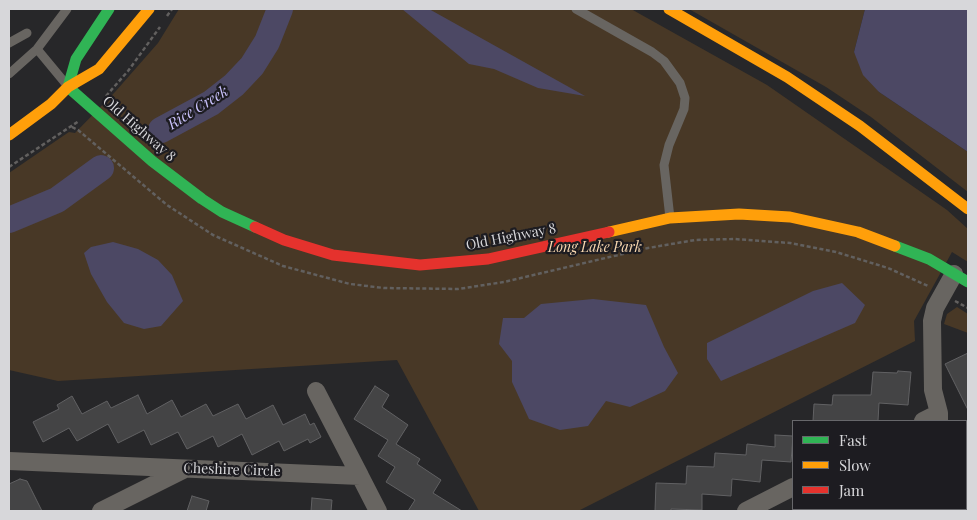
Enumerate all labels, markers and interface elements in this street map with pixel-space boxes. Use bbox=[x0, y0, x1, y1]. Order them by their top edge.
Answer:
water label: Rice Creek bbox=[164, 82, 232, 134]
street label: Old Highway 8 bbox=[99, 93, 179, 165]
street label: Old Highway 8 bbox=[465, 220, 557, 254]
park label: Long Lake Park bbox=[548, 240, 642, 256]
legend bbox=[792, 420, 967, 510]
text: Fast bbox=[839, 430, 867, 450]
text: Slow bbox=[839, 455, 871, 475]
street label: Cheshire Circle bbox=[183, 460, 281, 480]
text: Jam bbox=[839, 480, 864, 500]

